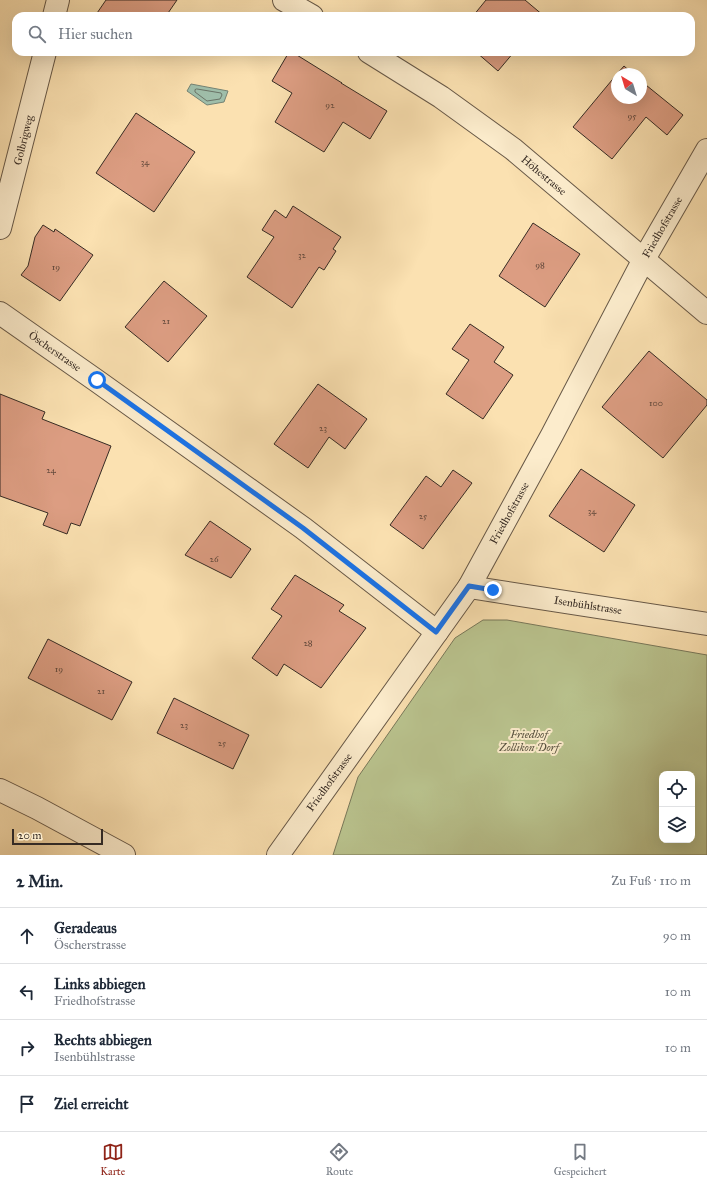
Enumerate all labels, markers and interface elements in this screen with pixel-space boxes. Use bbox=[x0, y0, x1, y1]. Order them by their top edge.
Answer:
search box bbox=[12, 12, 695, 56]
icon: search bbox=[26, 23, 48, 45]
text: Hier suchen bbox=[58, 25, 133, 43]
north arrow bbox=[611, 68, 647, 104]
house number: 92 bbox=[325, 99, 335, 110]
house number: 95 bbox=[627, 110, 637, 121]
street label: Golbrigweg bbox=[11, 113, 36, 167]
street label: Höhestrasse bbox=[518, 153, 569, 198]
house number: 34 bbox=[141, 156, 150, 167]
street label: Friedhofstrasse bbox=[640, 194, 685, 260]
house number: 32 bbox=[298, 249, 307, 260]
house number: 98 bbox=[535, 259, 545, 270]
house number: 19 bbox=[52, 261, 60, 272]
house number: 21 bbox=[162, 315, 170, 326]
street label: Öscherstrasse bbox=[26, 328, 84, 374]
route start bbox=[88, 371, 106, 389]
house number: 100 bbox=[649, 397, 663, 408]
house number: 23 bbox=[319, 422, 327, 433]
house number: 24 bbox=[46, 464, 57, 475]
street label: Friedhofstrasse bbox=[487, 480, 532, 546]
house number: 34 bbox=[588, 505, 597, 516]
house number: 25 bbox=[419, 510, 428, 521]
house number: 26 bbox=[209, 553, 219, 564]
route end bbox=[484, 581, 502, 599]
street label: Isenbühlstrasse bbox=[553, 594, 623, 617]
house number: 28 bbox=[303, 637, 313, 648]
house number: 19 bbox=[55, 663, 63, 674]
house number: 21 bbox=[97, 685, 105, 696]
house number: 23 bbox=[180, 719, 188, 730]
park label: Friedhof Zollikon Dorf bbox=[498, 728, 562, 754]
house number: 25 bbox=[218, 737, 227, 748]
street label: Friedhofstrasse bbox=[304, 750, 355, 814]
map controls bbox=[659, 771, 695, 843]
button: locate bbox=[659, 771, 695, 807]
button: layers bbox=[659, 807, 695, 843]
scale bar bbox=[12, 827, 103, 846]
text: 20 m bbox=[18, 829, 41, 842]
text: 2 Min. bbox=[16, 871, 63, 892]
text: Zu Fuß · 110 m bbox=[611, 873, 691, 889]
text: Geradeaus bbox=[54, 919, 117, 937]
icon: ahead bbox=[16, 925, 38, 947]
text: 90 m bbox=[663, 928, 691, 944]
text: Öscherstrasse bbox=[54, 937, 126, 953]
text: Links abbiegen bbox=[54, 975, 146, 993]
icon: left bbox=[16, 981, 38, 1003]
text: 10 m bbox=[665, 984, 691, 1000]
text: Friedhofstrasse bbox=[54, 993, 135, 1009]
text: Rechts abbiegen bbox=[54, 1031, 152, 1049]
icon: right bbox=[16, 1037, 38, 1059]
text: 10 m bbox=[665, 1040, 691, 1056]
text: Isenbühlstrasse bbox=[54, 1049, 135, 1065]
icon: arrive bbox=[16, 1093, 38, 1115]
text: Ziel erreicht bbox=[54, 1095, 129, 1113]
tab: Karte bbox=[100, 1141, 125, 1178]
tab: Route bbox=[326, 1141, 353, 1178]
tab: Gespeichert bbox=[554, 1141, 607, 1178]

